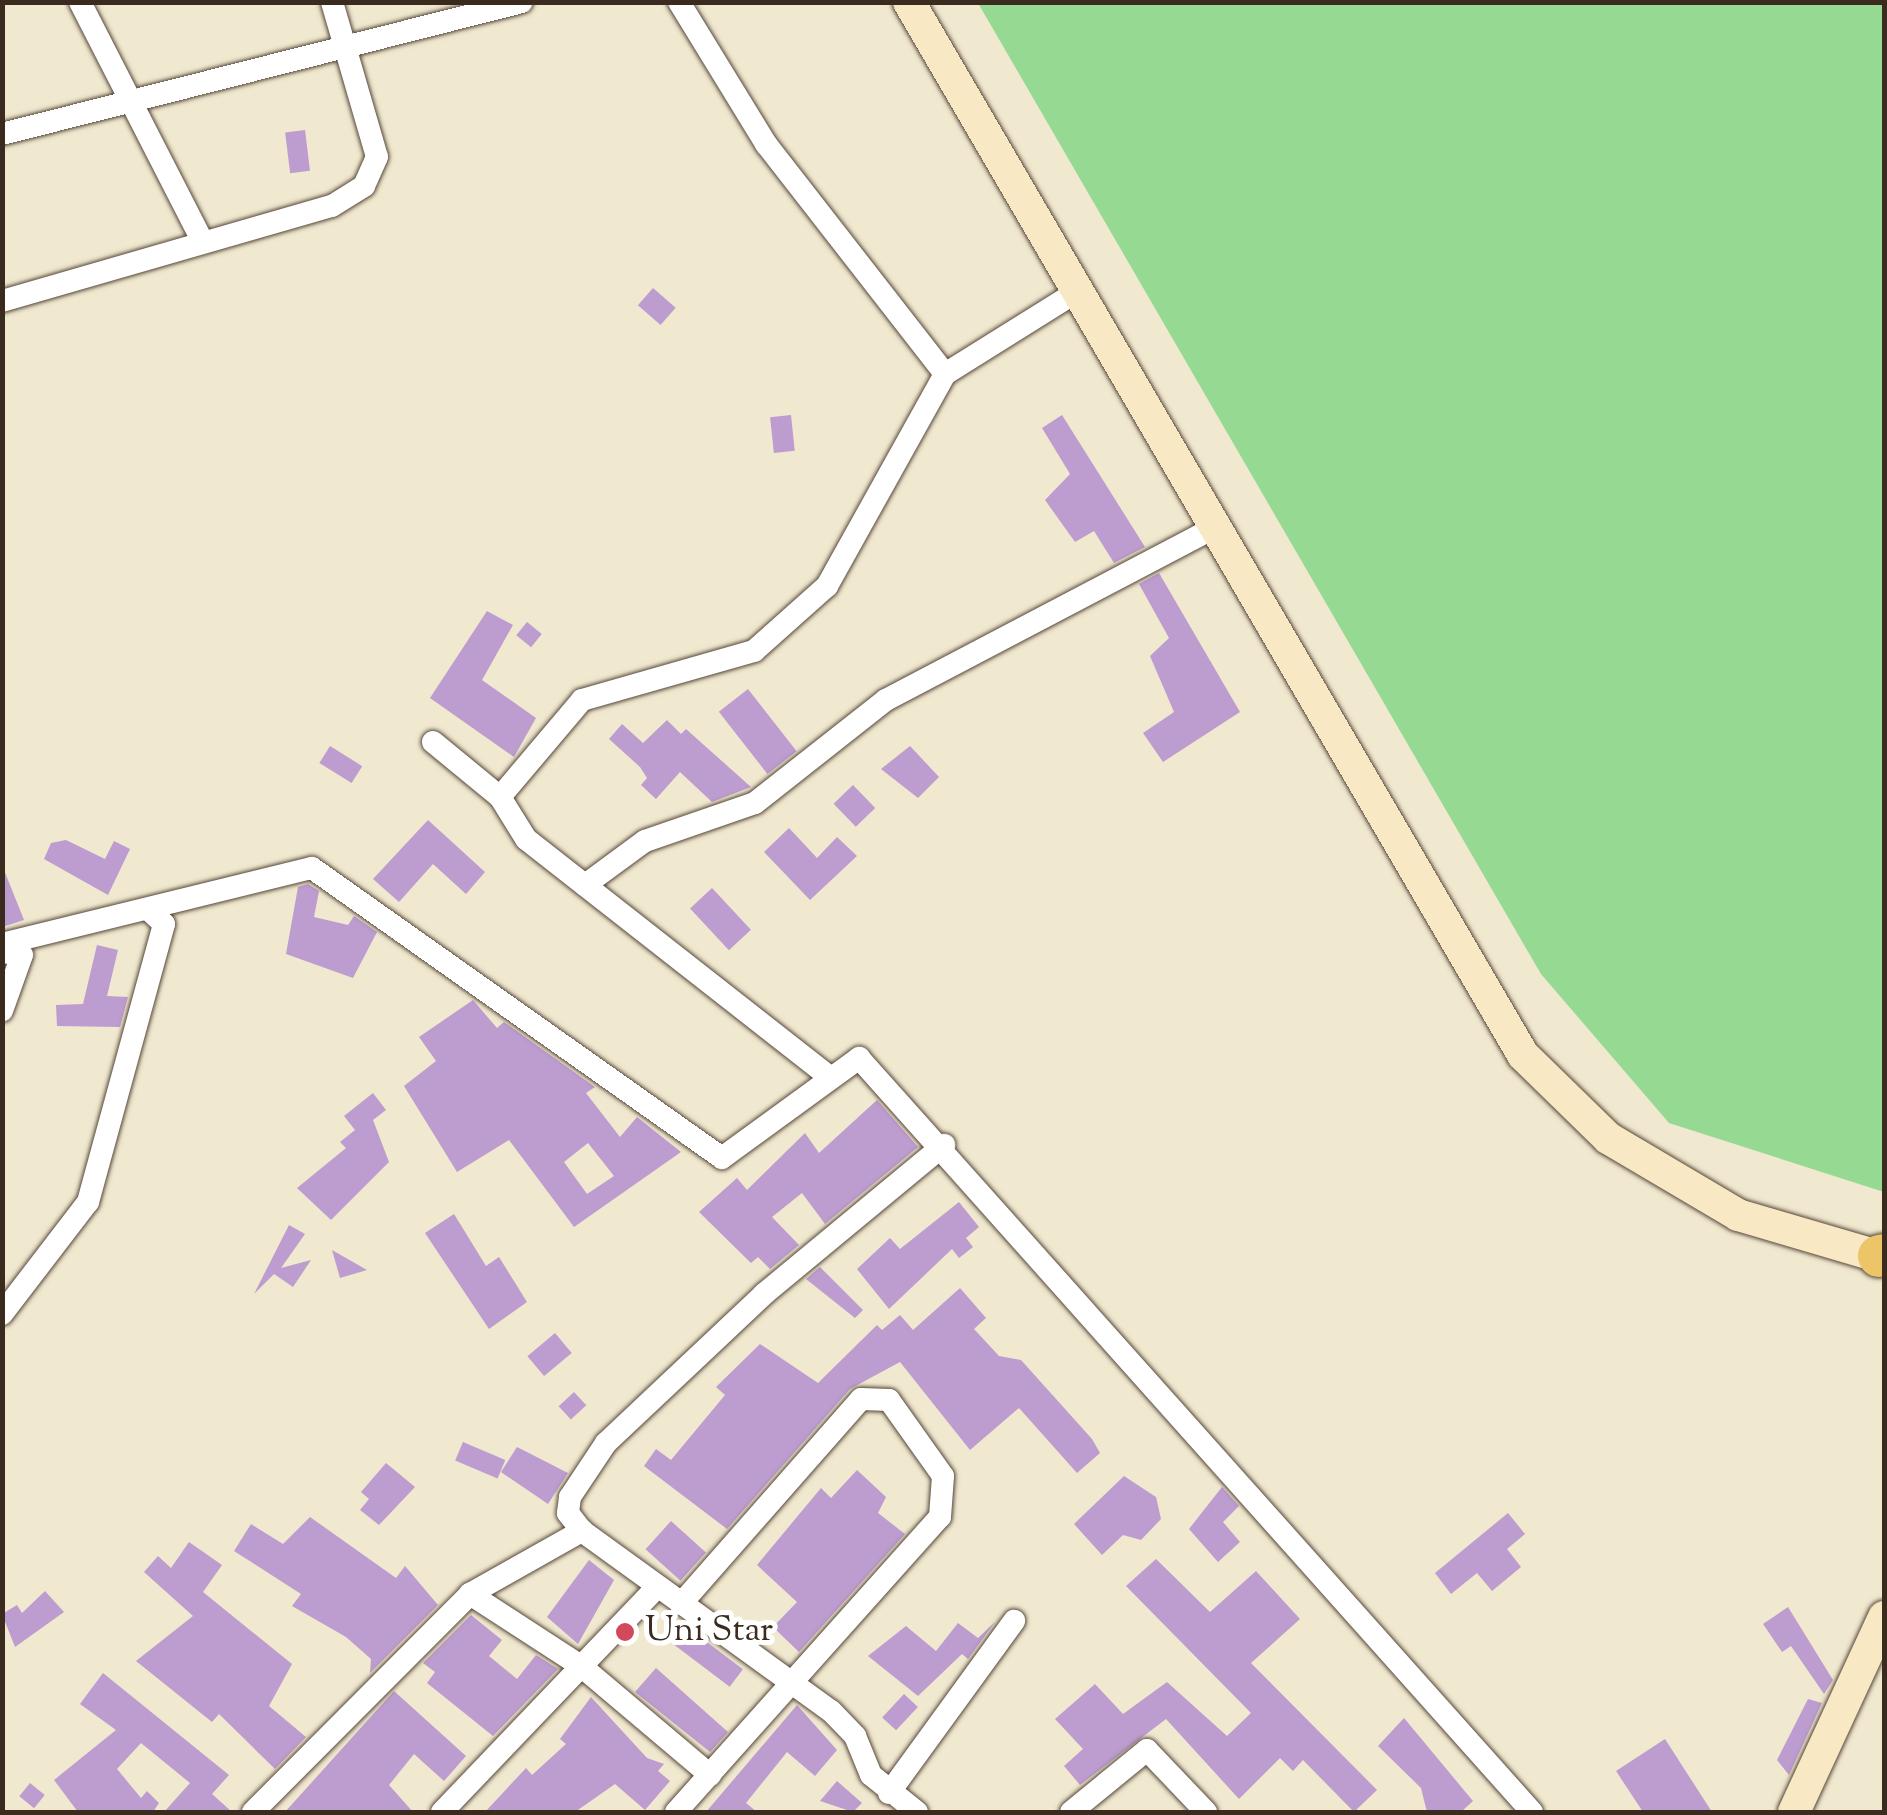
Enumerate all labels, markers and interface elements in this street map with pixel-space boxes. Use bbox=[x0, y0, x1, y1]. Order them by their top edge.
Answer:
place label: Uni Star bbox=[645, 1611, 773, 1653]
marker: Uni Star bbox=[614, 1621, 636, 1643]

